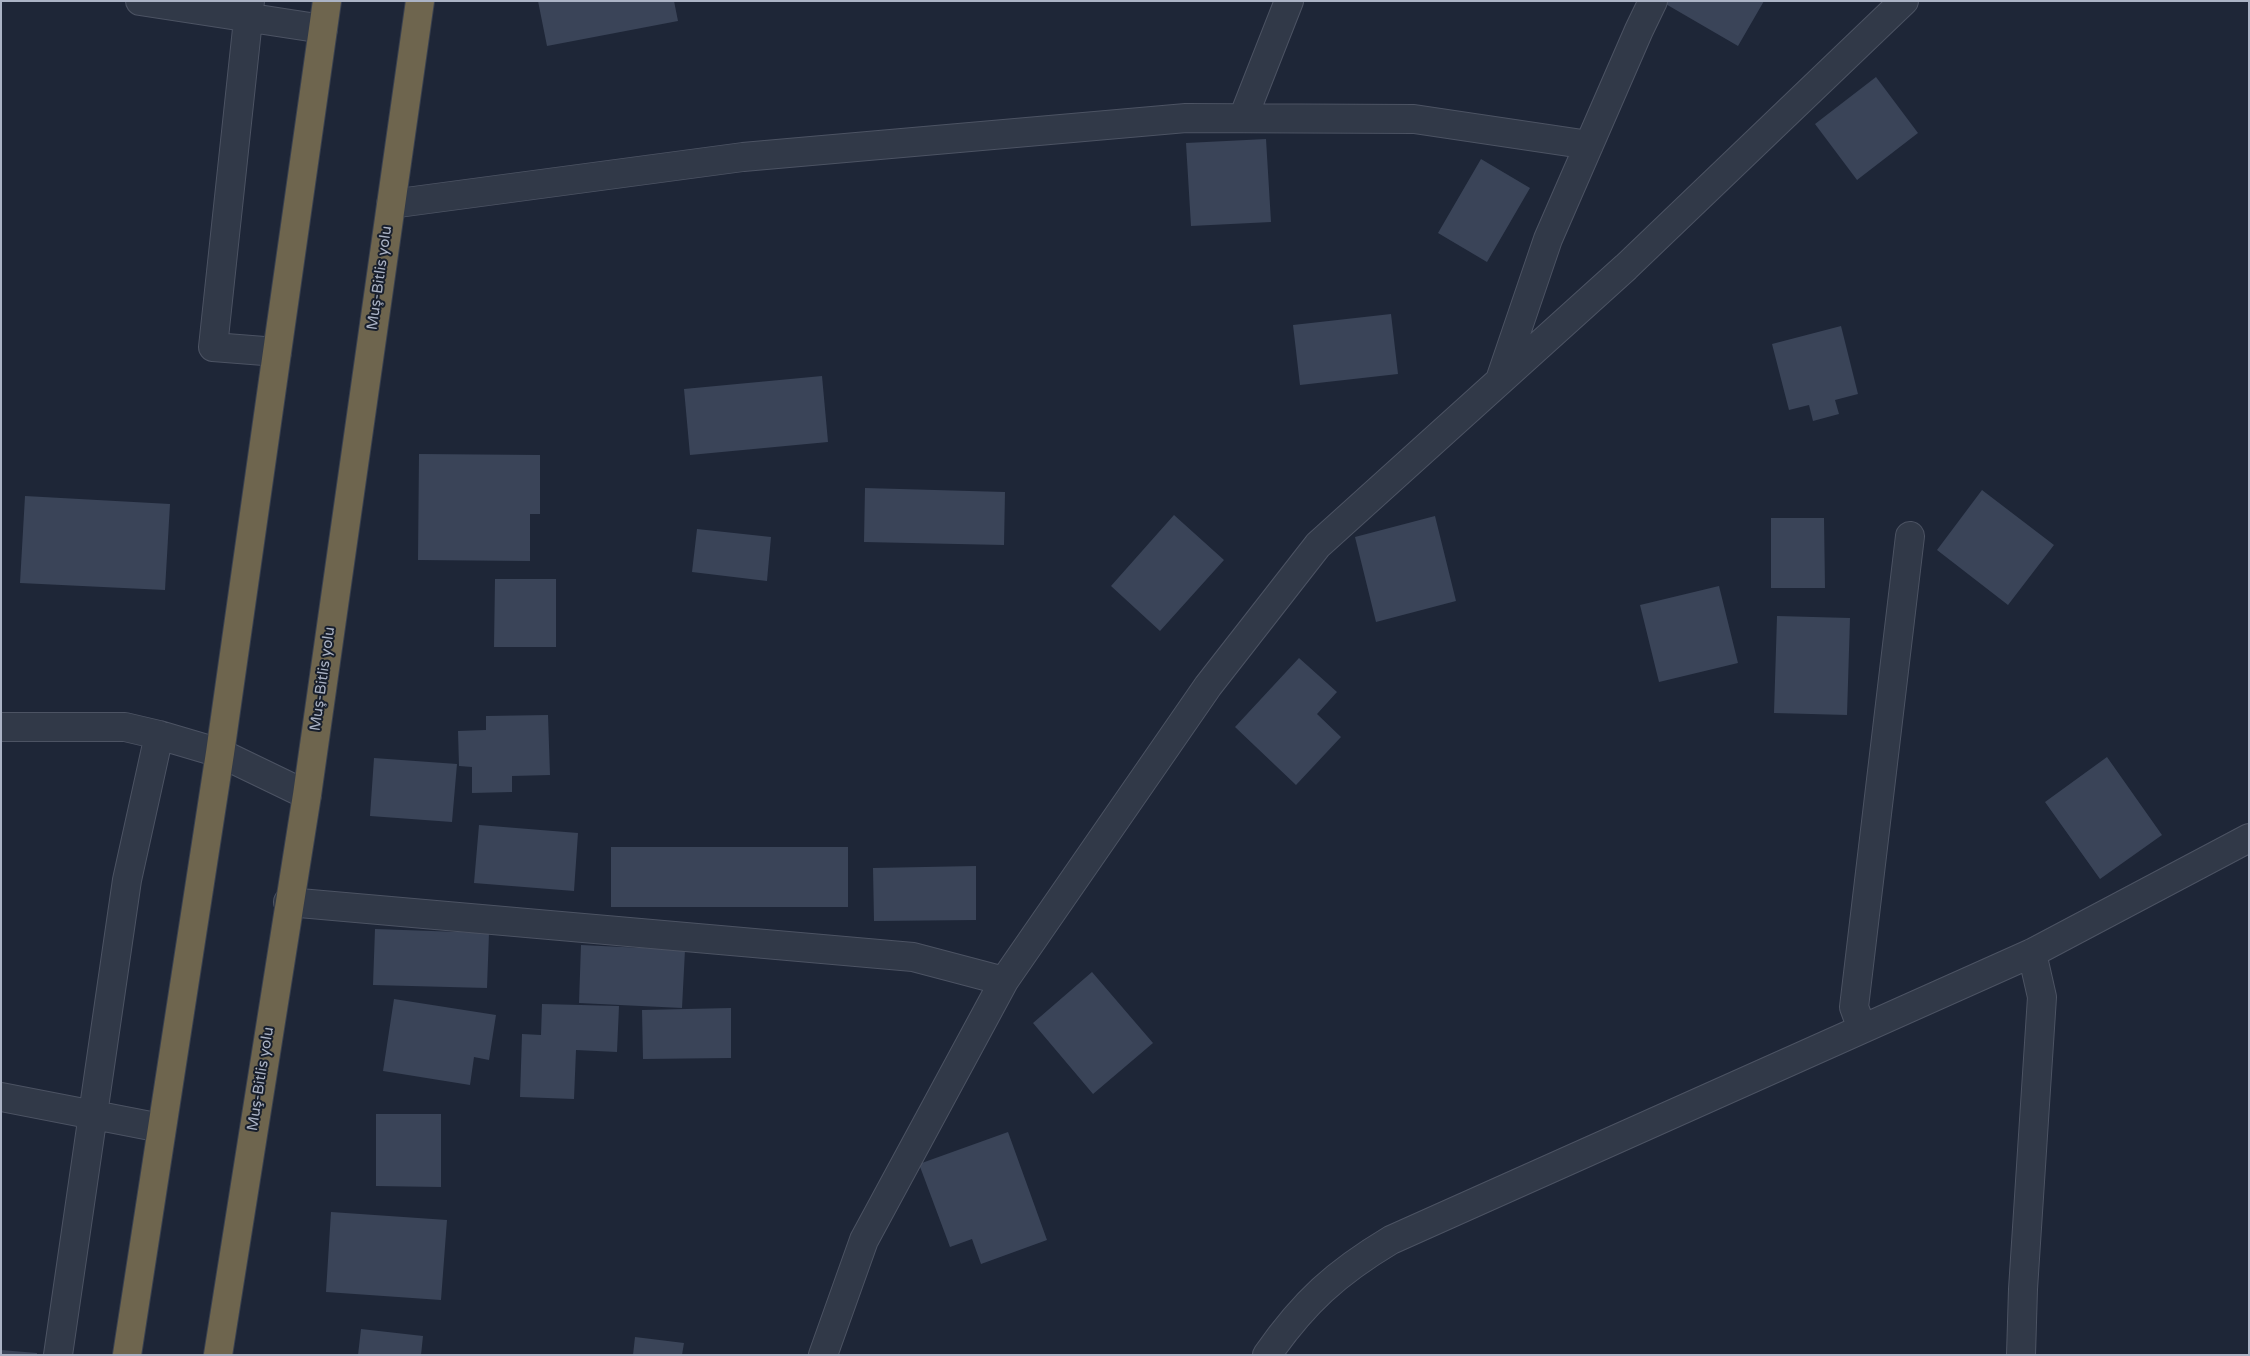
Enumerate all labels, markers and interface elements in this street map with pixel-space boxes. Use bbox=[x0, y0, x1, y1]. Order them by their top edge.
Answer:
street label: Muş-Bitlis yolu bbox=[364, 225, 396, 331]
street label: Muş-Bitlis yolu bbox=[307, 626, 339, 732]
street label: Muş-Bitlis yolu bbox=[244, 1026, 278, 1132]

